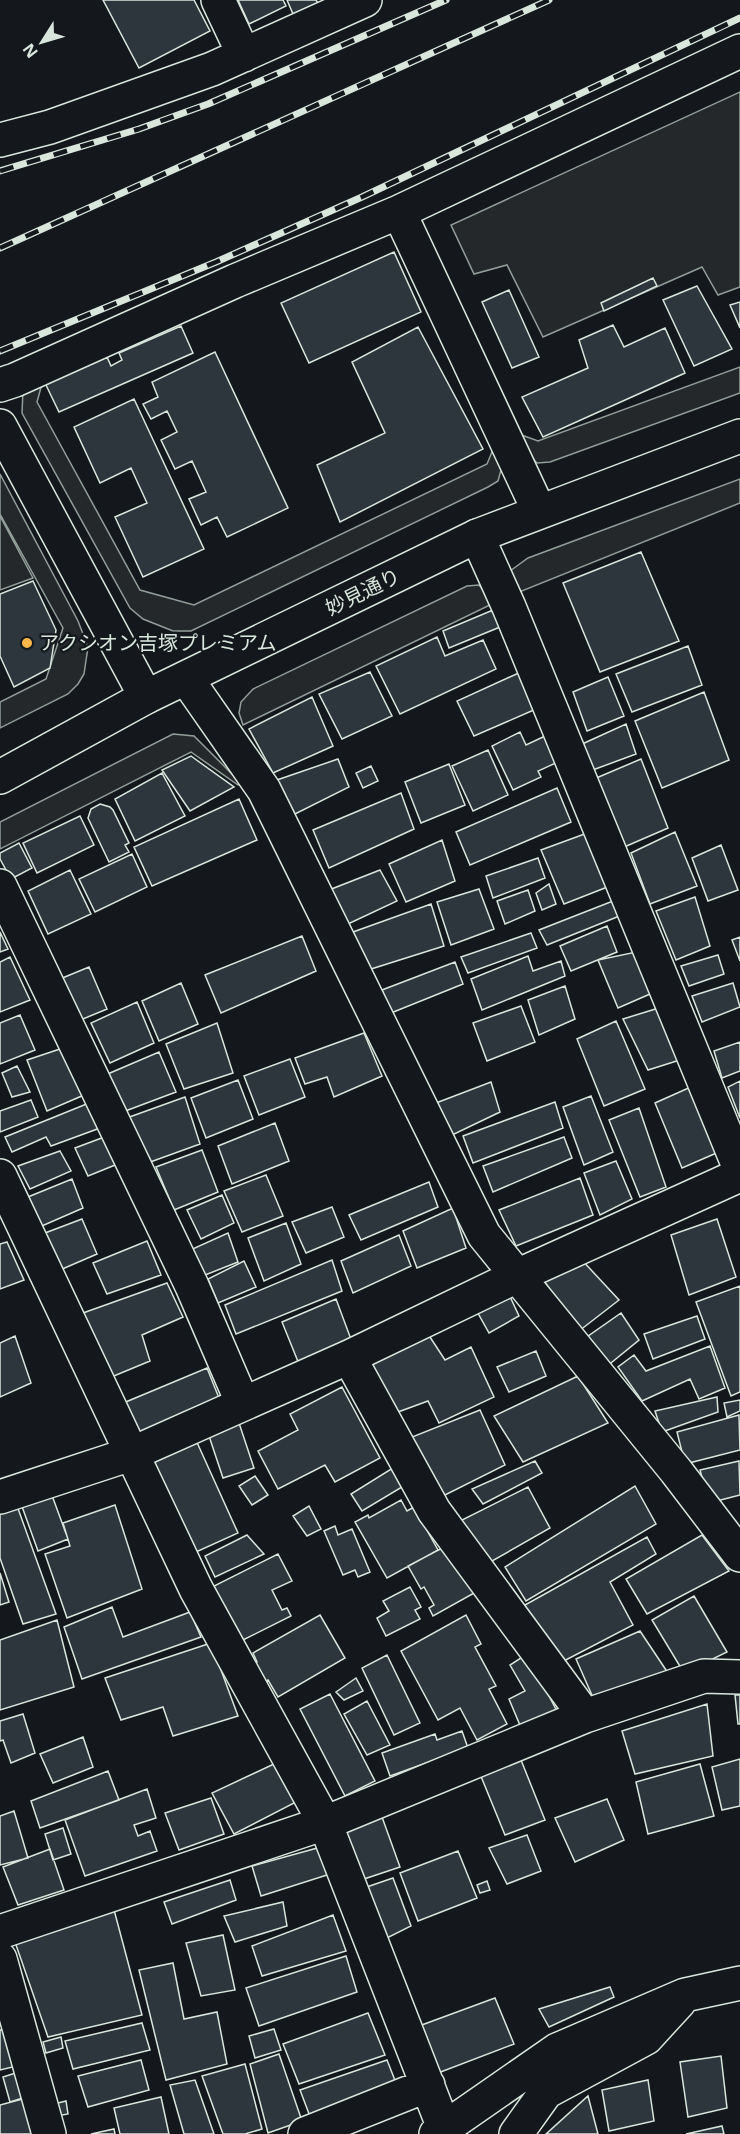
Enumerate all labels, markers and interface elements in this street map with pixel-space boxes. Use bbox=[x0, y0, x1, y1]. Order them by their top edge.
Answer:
north arrow bbox=[12, 12, 72, 72]
text: N bbox=[17, 39, 43, 63]
street label: 妙見通り bbox=[321, 562, 405, 621]
place label: アクシオン吉塚プレミアム bbox=[39, 629, 277, 656]
marker: アクシオン吉塚プレミアム bbox=[20, 636, 34, 650]

